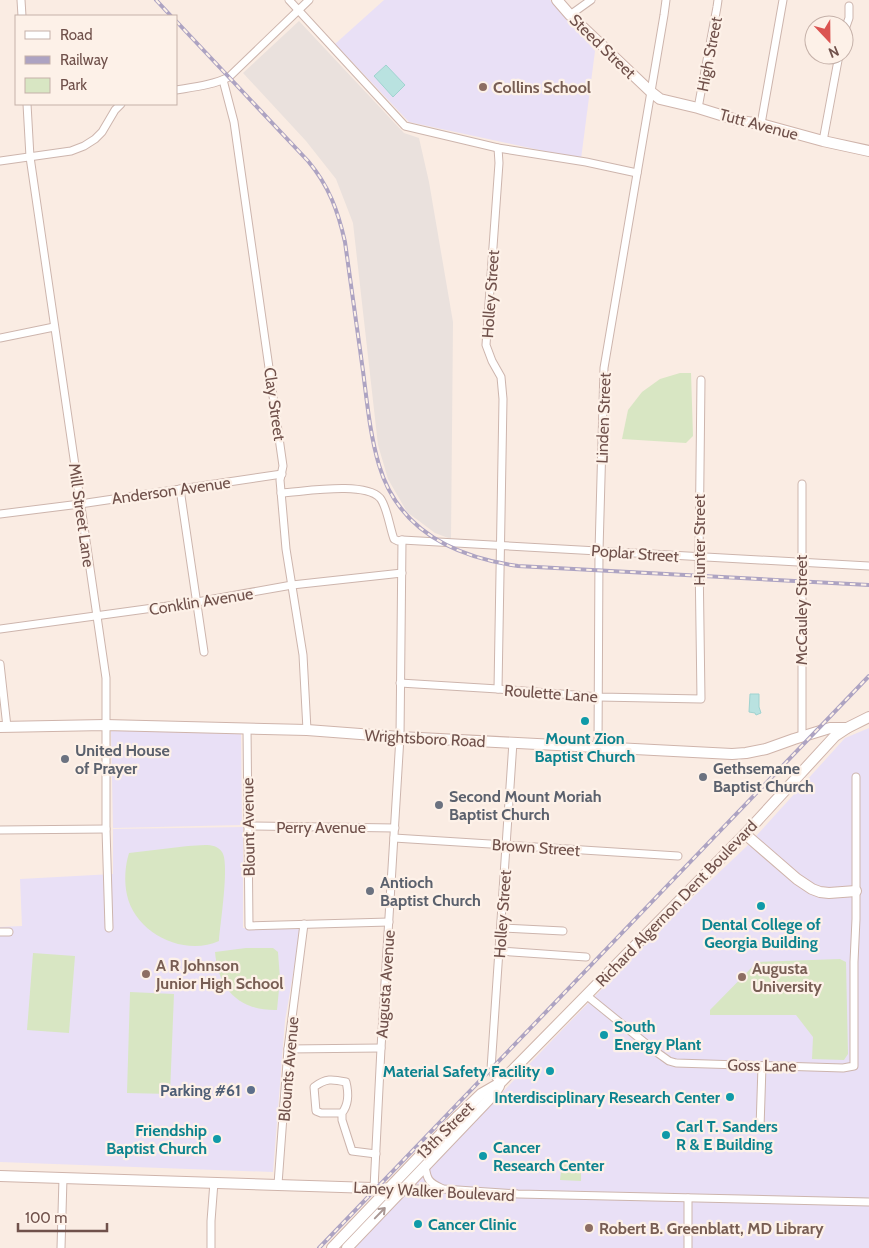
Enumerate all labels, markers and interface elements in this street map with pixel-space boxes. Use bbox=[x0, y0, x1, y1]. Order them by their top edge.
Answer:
street label: Steed Street bbox=[566, 10, 640, 83]
street label: High Street bbox=[693, 14, 726, 93]
legend bbox=[15, 15, 178, 105]
north arrow bbox=[804, 15, 854, 65]
text: Road bbox=[60, 26, 93, 44]
text: N bbox=[826, 42, 842, 62]
text: Railway bbox=[60, 51, 109, 69]
text: Park bbox=[60, 76, 87, 94]
place label: Collins School bbox=[493, 78, 591, 97]
marker: Collins School bbox=[477, 81, 489, 93]
street label: Tutt Avenue bbox=[717, 105, 800, 144]
street label: Holley Street bbox=[478, 249, 503, 339]
street label: Clay Street bbox=[260, 366, 289, 443]
street label: Linden Street bbox=[592, 372, 615, 464]
street label: Mill Street Lane bbox=[65, 462, 98, 568]
street label: Anderson Avenue bbox=[111, 473, 232, 508]
street label: Hunter Street bbox=[690, 494, 709, 586]
street label: Poplar Street bbox=[590, 541, 680, 566]
street label: McCauley Street bbox=[792, 554, 811, 665]
street label: Conklin Avenue bbox=[148, 584, 254, 619]
street label: Roulette Lane bbox=[504, 681, 598, 706]
marker: Mount Zion Baptist Church bbox=[579, 715, 591, 727]
street label: Wrightsboro Road bbox=[364, 726, 486, 751]
place label: Mount Zion Baptist Church bbox=[535, 729, 635, 766]
place label: United House of Prayer bbox=[75, 741, 170, 778]
marker: United House of Prayer bbox=[59, 753, 71, 765]
place label: Gethsemane Baptist Church bbox=[713, 759, 814, 796]
marker: Gethsemane Baptist Church bbox=[697, 771, 709, 783]
street label: Blount Avenue bbox=[238, 777, 259, 877]
place label: Second Mount Moriah Baptist Church bbox=[449, 787, 601, 824]
marker: Second Mount Moriah Baptist Church bbox=[433, 799, 445, 811]
street label: Richard Algernon Dent Boulevard bbox=[592, 816, 761, 991]
street label: Perry Avenue bbox=[276, 818, 366, 837]
street label: Brown Street bbox=[491, 835, 581, 860]
street label: Holley Street bbox=[490, 869, 515, 959]
place label: Antioch Baptist Church bbox=[380, 873, 481, 910]
marker: Antioch Baptist Church bbox=[364, 885, 376, 897]
marker: Dental College of Georgia Building bbox=[755, 900, 767, 912]
place label: Dental College of Georgia Building bbox=[701, 915, 821, 952]
street label: Augusta Avenue bbox=[372, 929, 399, 1039]
place label: A R Johnson Junior High School bbox=[155, 956, 283, 993]
place label: Augusta University bbox=[752, 959, 822, 996]
marker: A R Johnson Junior High School bbox=[140, 968, 152, 980]
marker: Augusta University bbox=[736, 971, 748, 983]
street label: Blounts Avenue bbox=[274, 1016, 303, 1122]
place label: South Energy Plant bbox=[614, 1017, 702, 1054]
marker: South Energy Plant bbox=[598, 1029, 610, 1041]
street label: Goss Lane bbox=[727, 1055, 797, 1076]
place label: Material Safety Facility bbox=[383, 1062, 540, 1081]
marker: Material Safety Facility bbox=[544, 1065, 556, 1077]
place label: Parking #61 bbox=[160, 1081, 241, 1100]
marker: Parking #61 bbox=[245, 1084, 257, 1096]
place label: Interdisciplinary Research Center bbox=[494, 1088, 721, 1107]
marker: Interdisciplinary Research Center bbox=[724, 1091, 736, 1103]
street label: 13th Street bbox=[413, 1098, 478, 1163]
place label: Carl T. Sanders R & E Building bbox=[676, 1117, 778, 1154]
place label: Friendship Baptist Church bbox=[106, 1121, 207, 1158]
marker: Carl T. Sanders R & E Building bbox=[660, 1129, 672, 1141]
marker: Friendship Baptist Church bbox=[211, 1133, 223, 1145]
place label: Cancer Research Center bbox=[493, 1138, 605, 1175]
marker: Cancer Research Center bbox=[477, 1150, 489, 1162]
street label: Laney Walker Boulevard bbox=[353, 1178, 515, 1205]
scale bar bbox=[18, 1200, 106, 1232]
one-way arrow bbox=[374, 1207, 386, 1219]
text: 100 m bbox=[25, 1209, 67, 1227]
place label: Cancer Clinic bbox=[428, 1215, 517, 1234]
marker: Cancer Clinic bbox=[412, 1218, 424, 1230]
place label: Robert B. Greenblatt, MD Library bbox=[599, 1219, 824, 1238]
marker: Robert B. Greenblatt, MD Library bbox=[583, 1222, 595, 1234]

